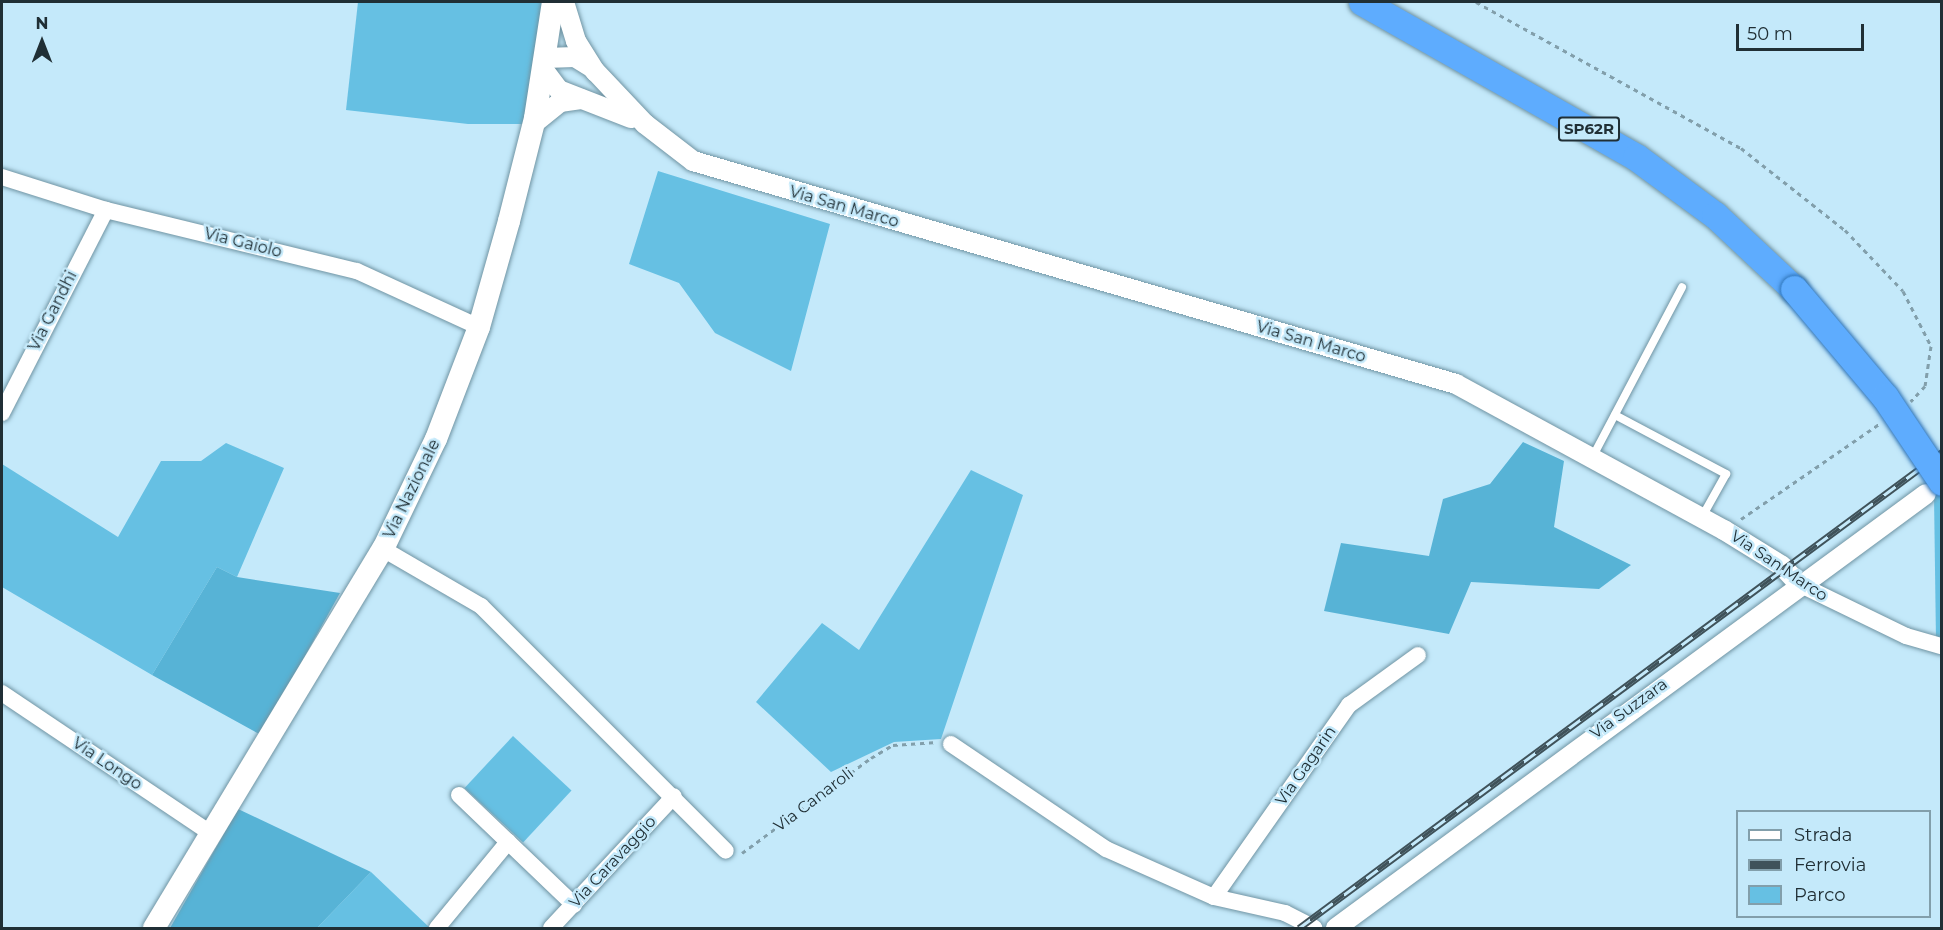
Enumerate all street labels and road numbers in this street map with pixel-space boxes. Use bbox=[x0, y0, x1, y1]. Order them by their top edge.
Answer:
road number: SP62R bbox=[1558, 117, 1620, 141]
street label: Via San Marco bbox=[787, 182, 901, 232]
street label: Via Gaiolo bbox=[202, 224, 284, 262]
street label: Via Gandhi bbox=[25, 268, 81, 354]
street label: Via San Marco bbox=[1254, 317, 1368, 367]
street label: Via Nazionale bbox=[380, 436, 444, 542]
street label: Via San Marco bbox=[1727, 526, 1831, 606]
street label: Via Suzzara bbox=[1587, 675, 1671, 743]
street label: Via Gagarin bbox=[1272, 723, 1340, 809]
street label: Via Longo bbox=[68, 734, 146, 794]
street label: Via Canaroli bbox=[770, 764, 858, 836]
street label: Via Caravaggio bbox=[566, 812, 660, 912]

